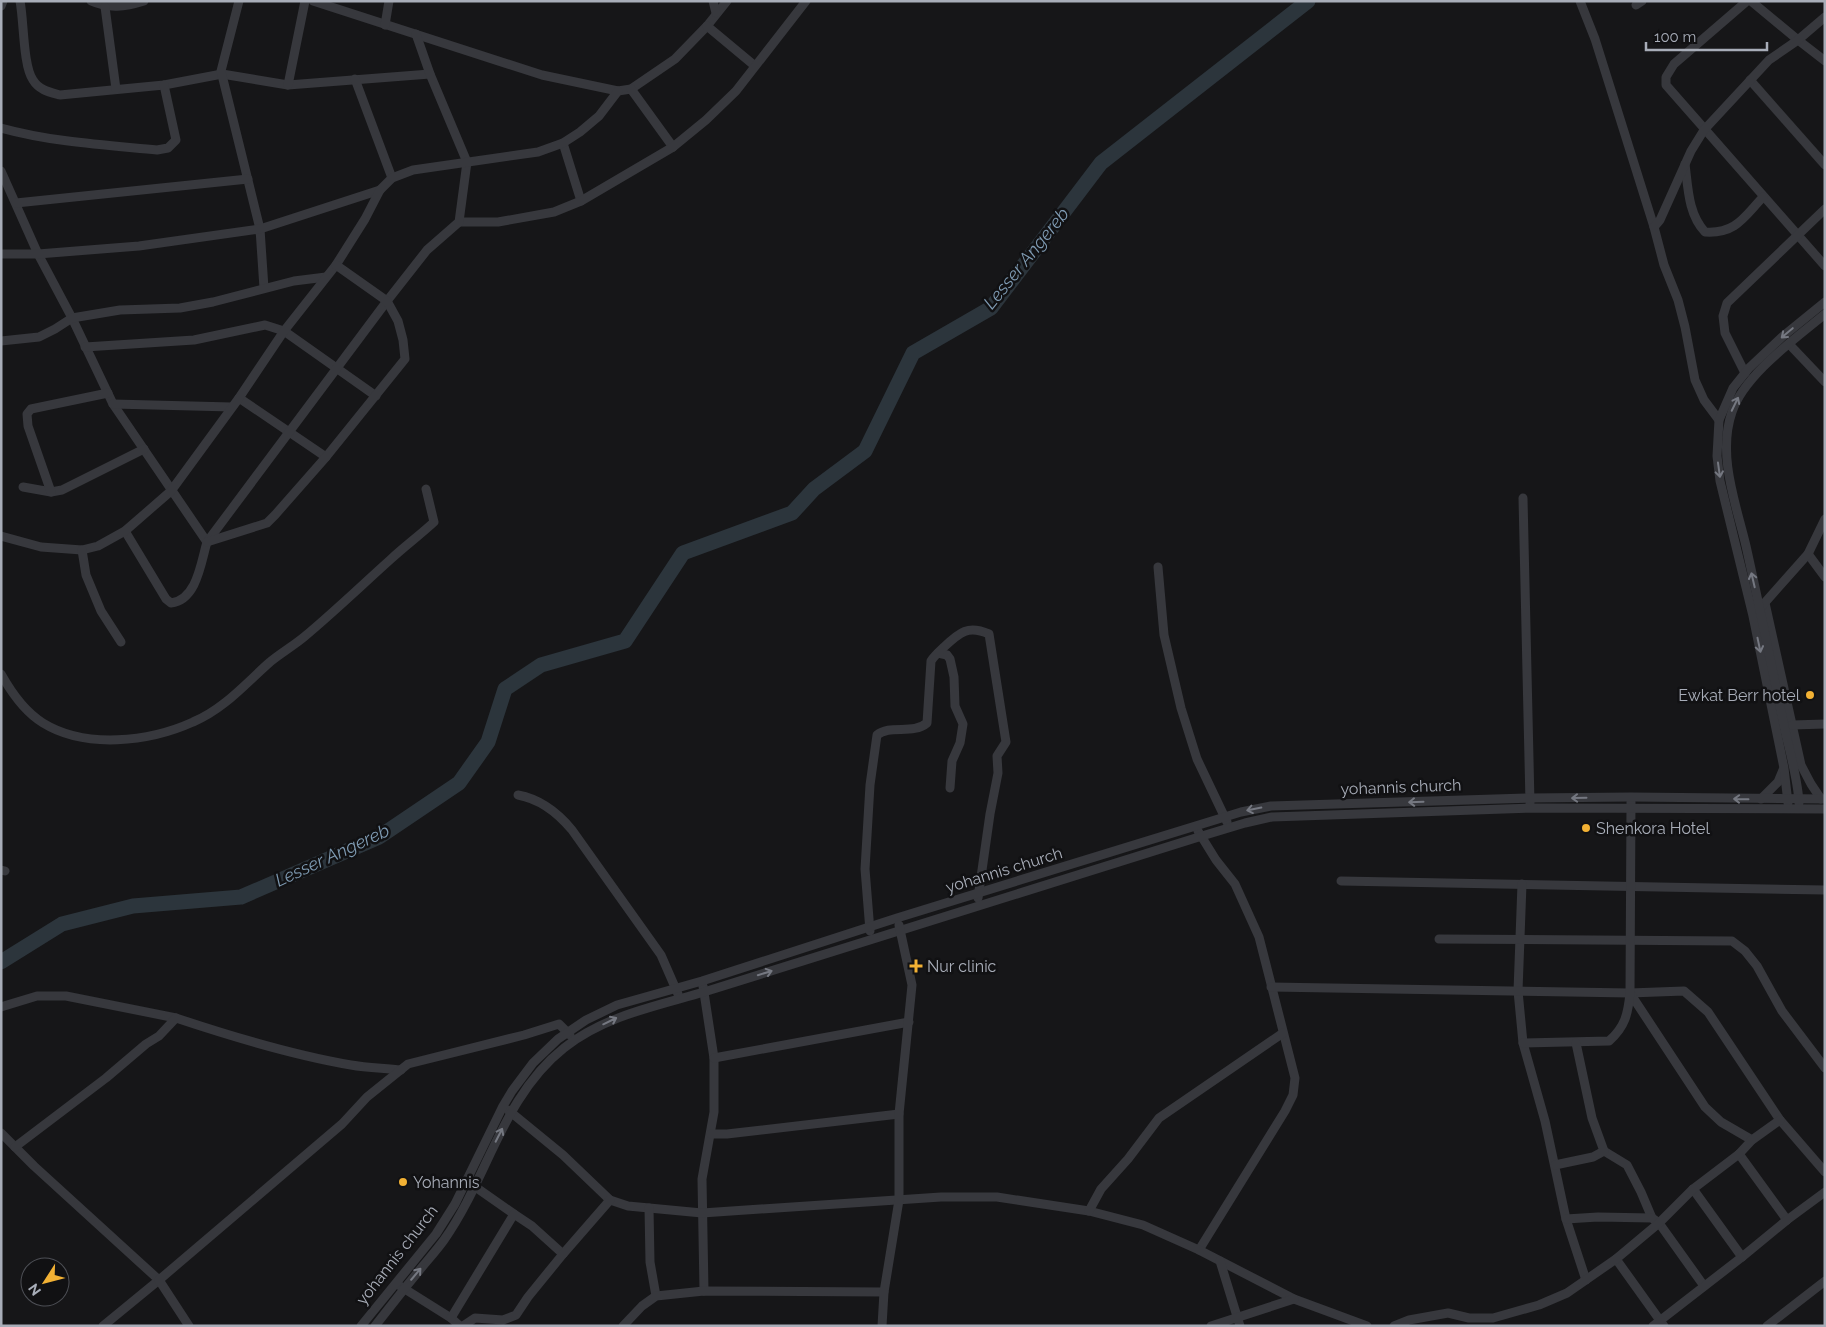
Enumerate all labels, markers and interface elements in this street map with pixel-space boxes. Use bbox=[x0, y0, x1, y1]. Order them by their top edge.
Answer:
scale bar bbox=[1646, 20, 1767, 52]
text: 100 m bbox=[1654, 28, 1696, 46]
water label: Lesser Angereb bbox=[979, 203, 1073, 313]
one-way arrow bbox=[1781, 327, 1794, 338]
one-way arrow bbox=[1731, 397, 1741, 412]
one-way arrow bbox=[1714, 461, 1724, 477]
one-way arrow bbox=[1748, 572, 1757, 588]
one-way arrow bbox=[1754, 637, 1764, 653]
place label: Ewkat Berr hotel bbox=[1678, 686, 1801, 705]
marker: Ewkat Berr hotel bbox=[1804, 689, 1816, 701]
street label: yohannis church bbox=[1340, 775, 1462, 799]
one-way arrow bbox=[1571, 793, 1587, 802]
one-way arrow bbox=[1733, 794, 1750, 804]
one-way arrow bbox=[1408, 797, 1424, 806]
one-way arrow bbox=[1246, 805, 1262, 815]
water label: Lesser Angereb bbox=[271, 819, 393, 891]
place label: Shenkora Hotel bbox=[1596, 819, 1710, 838]
marker: Shenkora Hotel bbox=[1580, 822, 1592, 834]
street label: yohannis church bbox=[943, 843, 1065, 897]
place label: Nur clinic bbox=[927, 957, 997, 976]
marker: Nur clinic bbox=[909, 959, 923, 973]
one-way arrow bbox=[756, 967, 772, 977]
one-way arrow bbox=[602, 1016, 617, 1026]
one-way arrow bbox=[495, 1128, 504, 1143]
place label: Yohannis bbox=[413, 1173, 480, 1192]
marker: Yohannis bbox=[397, 1176, 409, 1188]
street label: yohannis church bbox=[352, 1201, 442, 1309]
north arrow bbox=[20, 1257, 70, 1307]
one-way arrow bbox=[411, 1268, 422, 1281]
text: N bbox=[25, 1281, 44, 1299]

